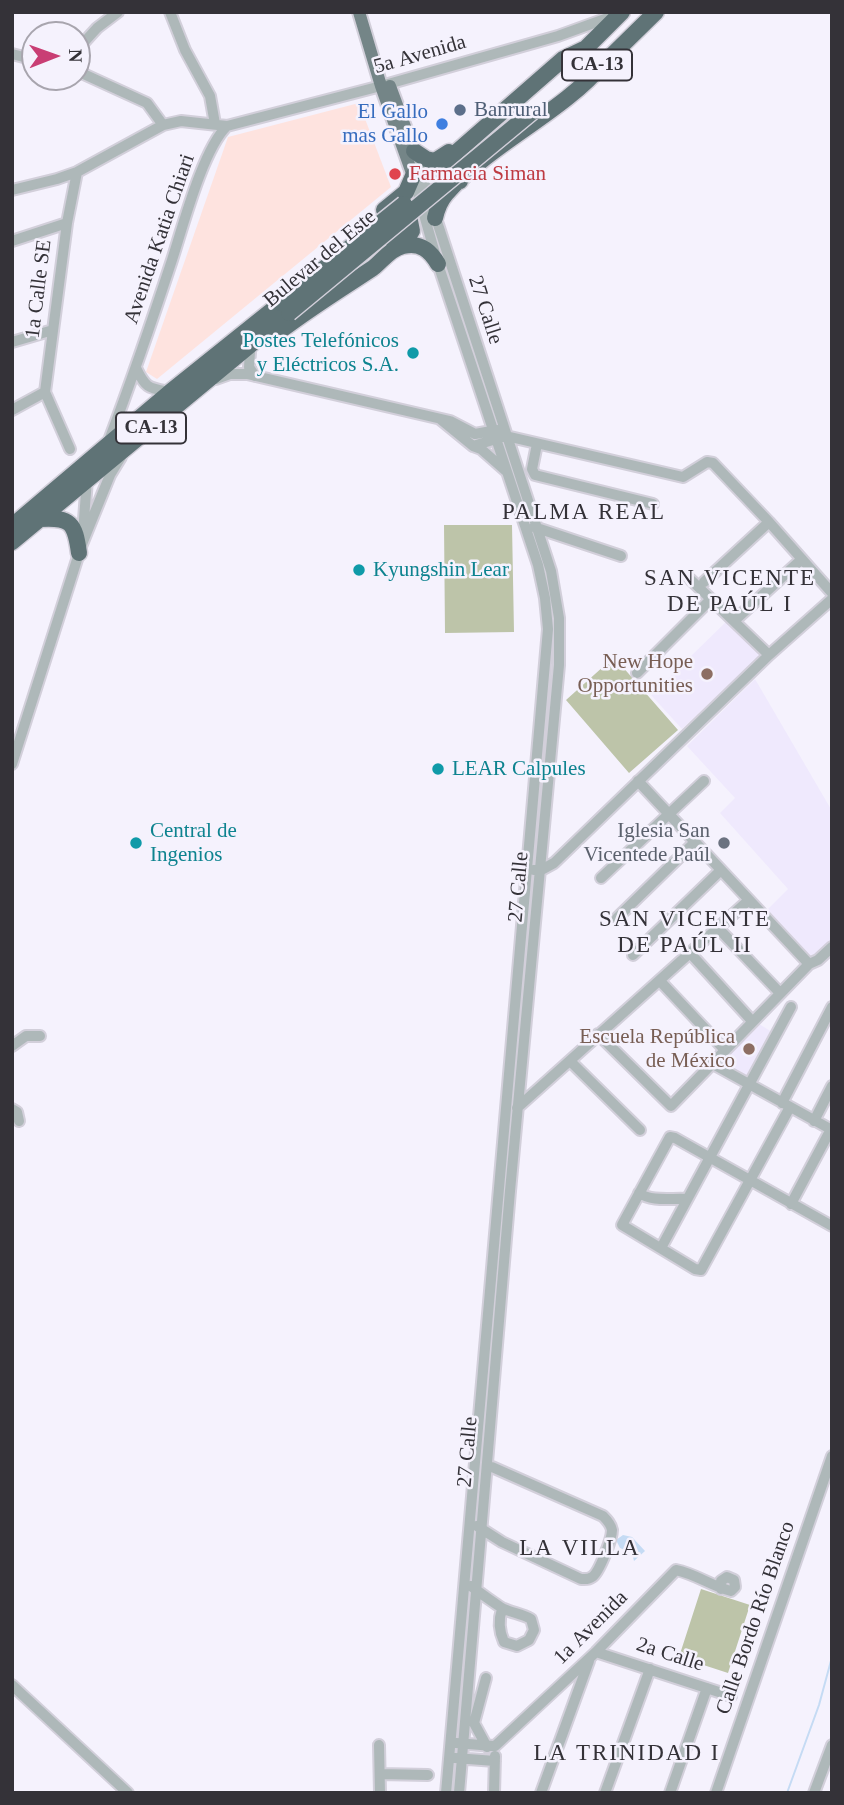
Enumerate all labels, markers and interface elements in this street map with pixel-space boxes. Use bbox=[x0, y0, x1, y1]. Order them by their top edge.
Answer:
north arrow bbox=[21, 21, 91, 91]
street label: 5a Avenida bbox=[371, 30, 469, 80]
text: N bbox=[65, 49, 86, 63]
road number: CA-13 bbox=[562, 50, 632, 80]
place label: Banrural bbox=[474, 97, 547, 123]
place label: El Gallo mas Gallo bbox=[342, 99, 428, 149]
marker: Banrural bbox=[452, 102, 468, 118]
marker: El Gallo mas Gallo bbox=[434, 116, 450, 132]
street label: Avenida Katia Chiari bbox=[119, 151, 201, 327]
place label: Farmacia Siman bbox=[409, 161, 546, 187]
marker: Farmacia Siman bbox=[387, 166, 403, 182]
street label: Bulevar del Este bbox=[259, 205, 381, 313]
street label: 1a Calle SE bbox=[20, 238, 58, 340]
street label: 27 Calle bbox=[462, 273, 508, 347]
place label: Postes Telefónicos y Eléctricos S.A. bbox=[242, 328, 399, 378]
marker: Postes Telefónicos y Eléctricos S.A. bbox=[405, 345, 421, 361]
road number: CA-13 bbox=[116, 412, 186, 444]
district label: PALMA REAL bbox=[503, 499, 665, 527]
place label: Kyungshin Lear bbox=[373, 557, 509, 583]
marker: Kyungshin Lear bbox=[351, 562, 367, 578]
district label: SAN VICENTE DE PAÚL I bbox=[645, 565, 815, 619]
place label: New Hope Opportunities bbox=[578, 649, 693, 699]
marker: New Hope Opportunities bbox=[699, 666, 715, 682]
place label: LEAR Calpules bbox=[452, 756, 586, 782]
marker: LEAR Calpules bbox=[430, 761, 446, 777]
place label: Central de Ingenios bbox=[150, 818, 237, 868]
place label: Iglesia San Vicentede Paúl bbox=[584, 818, 710, 868]
marker: Central de Ingenios bbox=[128, 835, 144, 851]
marker: Iglesia San Vicentede Paúl bbox=[716, 835, 732, 851]
street label: 27 Calle bbox=[503, 851, 535, 923]
district label: SAN VICENTE DE PAÚL II bbox=[600, 906, 770, 960]
place label: Escuela República de México bbox=[579, 1024, 735, 1074]
marker: Escuela República de México bbox=[741, 1041, 757, 1057]
street label: 27 Calle bbox=[452, 1416, 484, 1488]
street label: Calle Bordo Río Blanco bbox=[711, 1518, 801, 1718]
district label: LA VILLA bbox=[520, 1535, 640, 1563]
street label: 1a Avenida bbox=[549, 1586, 633, 1670]
street label: 2a Calle bbox=[633, 1632, 707, 1678]
district label: LA TRINIDAD I bbox=[535, 1740, 719, 1768]

